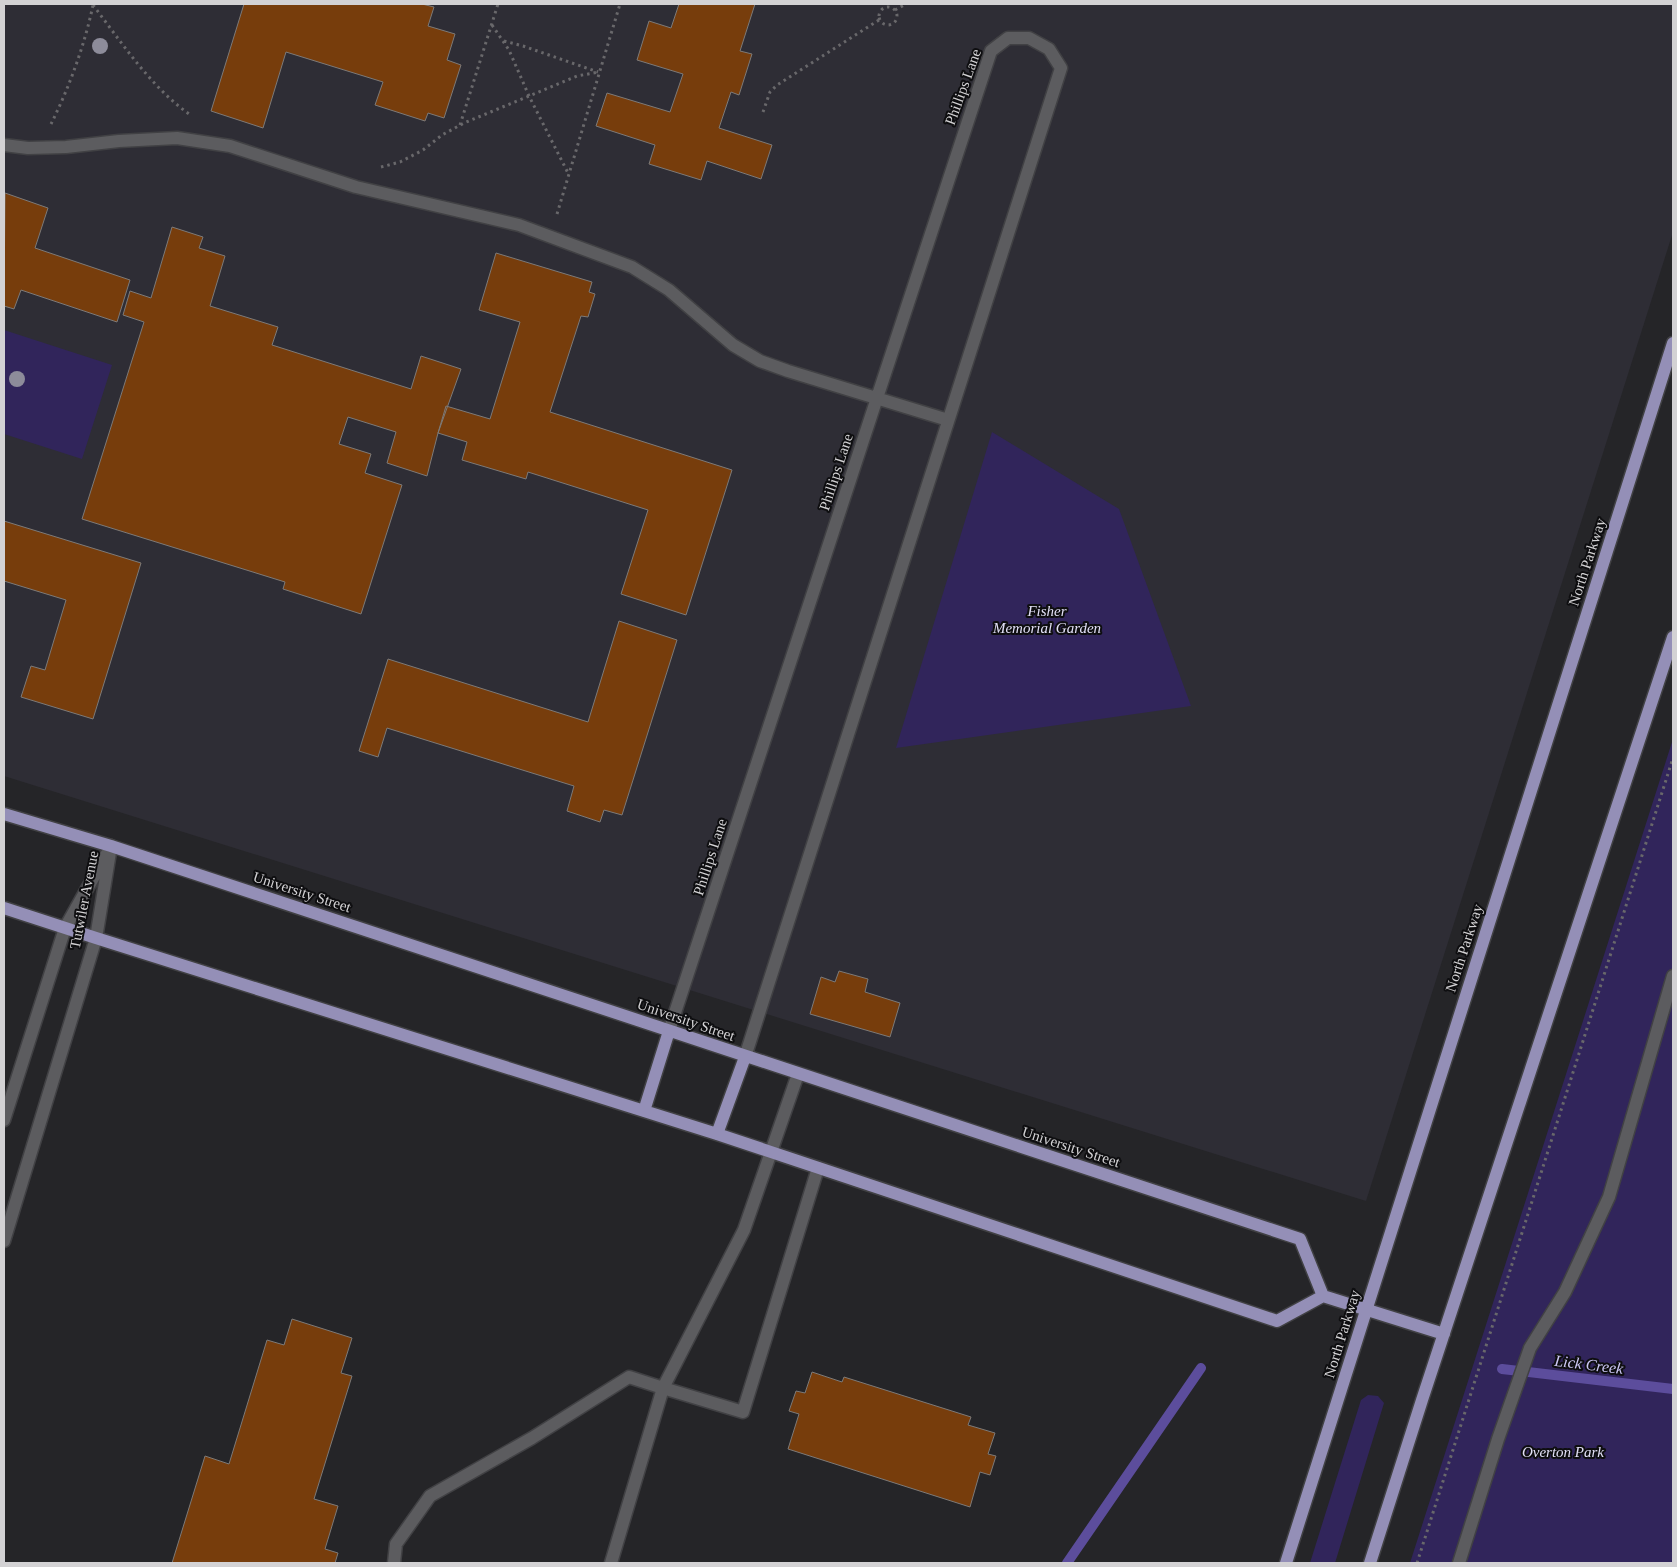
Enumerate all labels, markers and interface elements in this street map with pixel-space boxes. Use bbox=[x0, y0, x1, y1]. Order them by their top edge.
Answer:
street label: Phillips Lane bbox=[942, 47, 984, 127]
street label: Phillips Lane bbox=[816, 431, 856, 512]
street label: North Parkway bbox=[1565, 516, 1609, 608]
park label: Fisher Memorial Garden bbox=[992, 603, 1101, 636]
street label: Phillips Lane bbox=[690, 816, 730, 897]
street label: Tutwiler Avenue bbox=[67, 849, 101, 950]
street label: University Street bbox=[251, 869, 354, 916]
street label: North Parkway bbox=[1442, 902, 1486, 994]
street label: University Street bbox=[635, 996, 738, 1044]
street label: University Street bbox=[1020, 1124, 1123, 1171]
street label: North Parkway bbox=[1321, 1288, 1363, 1380]
water label: Lick Creek bbox=[1553, 1352, 1625, 1377]
park label: Overton Park bbox=[1522, 1444, 1604, 1460]

